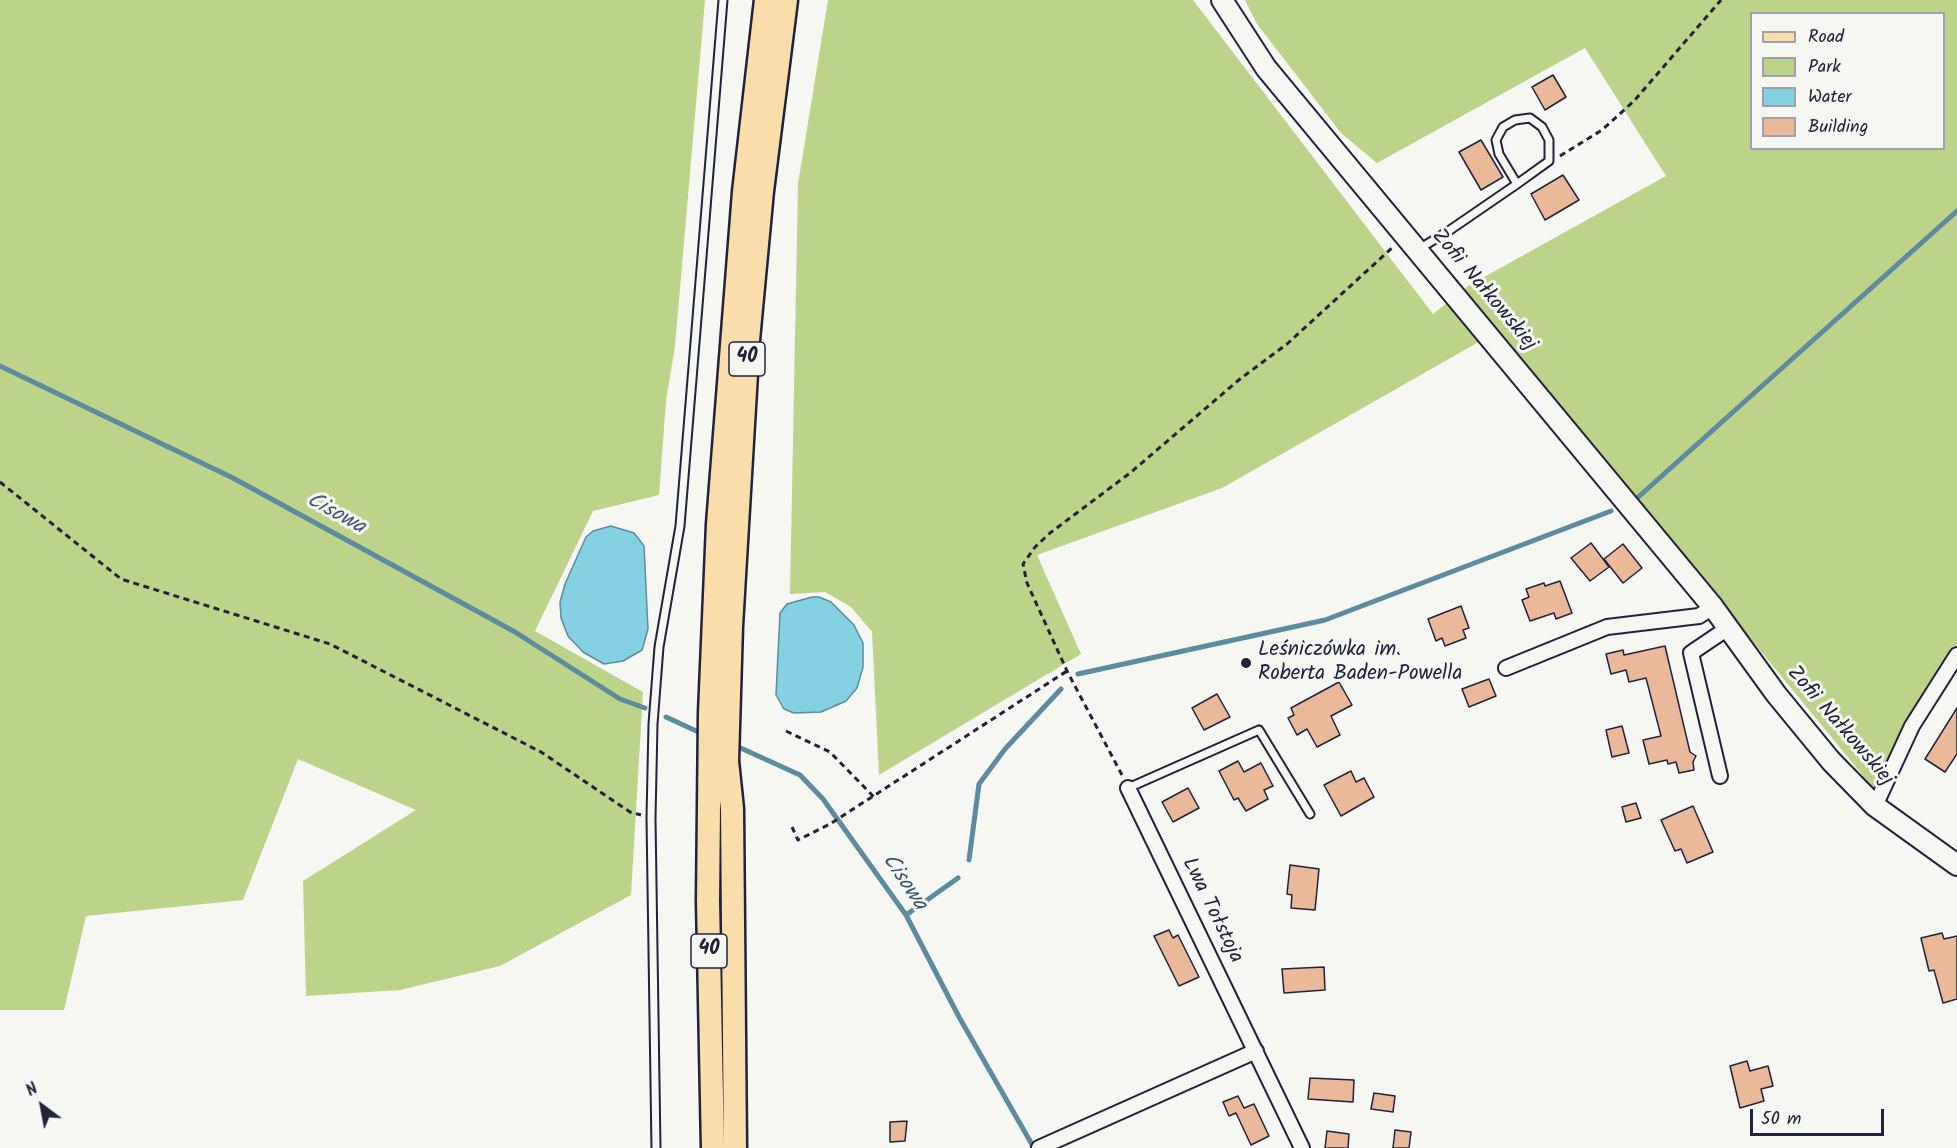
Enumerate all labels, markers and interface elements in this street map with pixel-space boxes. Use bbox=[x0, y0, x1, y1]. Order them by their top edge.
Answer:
legend bbox=[1750, 12, 1945, 150]
text: Road bbox=[1808, 23, 1844, 52]
text: Park bbox=[1808, 53, 1841, 82]
text: Water bbox=[1808, 83, 1852, 112]
text: Building bbox=[1808, 113, 1868, 142]
street label: Zofii Nałkowskiej bbox=[1425, 225, 1541, 357]
road number: 40 bbox=[729, 342, 765, 376]
water label: Cisowa bbox=[301, 488, 369, 542]
place label: Leśniczówka im. Roberta Baden-Powella bbox=[1258, 638, 1462, 688]
marker: Leśniczówka im. Roberta Baden-Powella bbox=[1239, 656, 1253, 670]
street label: Zofii Nałkowskiej bbox=[1780, 662, 1898, 792]
water label: Cisowa bbox=[874, 850, 932, 916]
street label: Lwa Tołstoja bbox=[1175, 854, 1247, 968]
road number: 40 bbox=[691, 934, 727, 968]
north arrow bbox=[12, 1076, 72, 1136]
text: N bbox=[21, 1077, 43, 1104]
scale bar bbox=[1753, 1097, 1886, 1135]
text: 50 m bbox=[1761, 1105, 1801, 1134]

